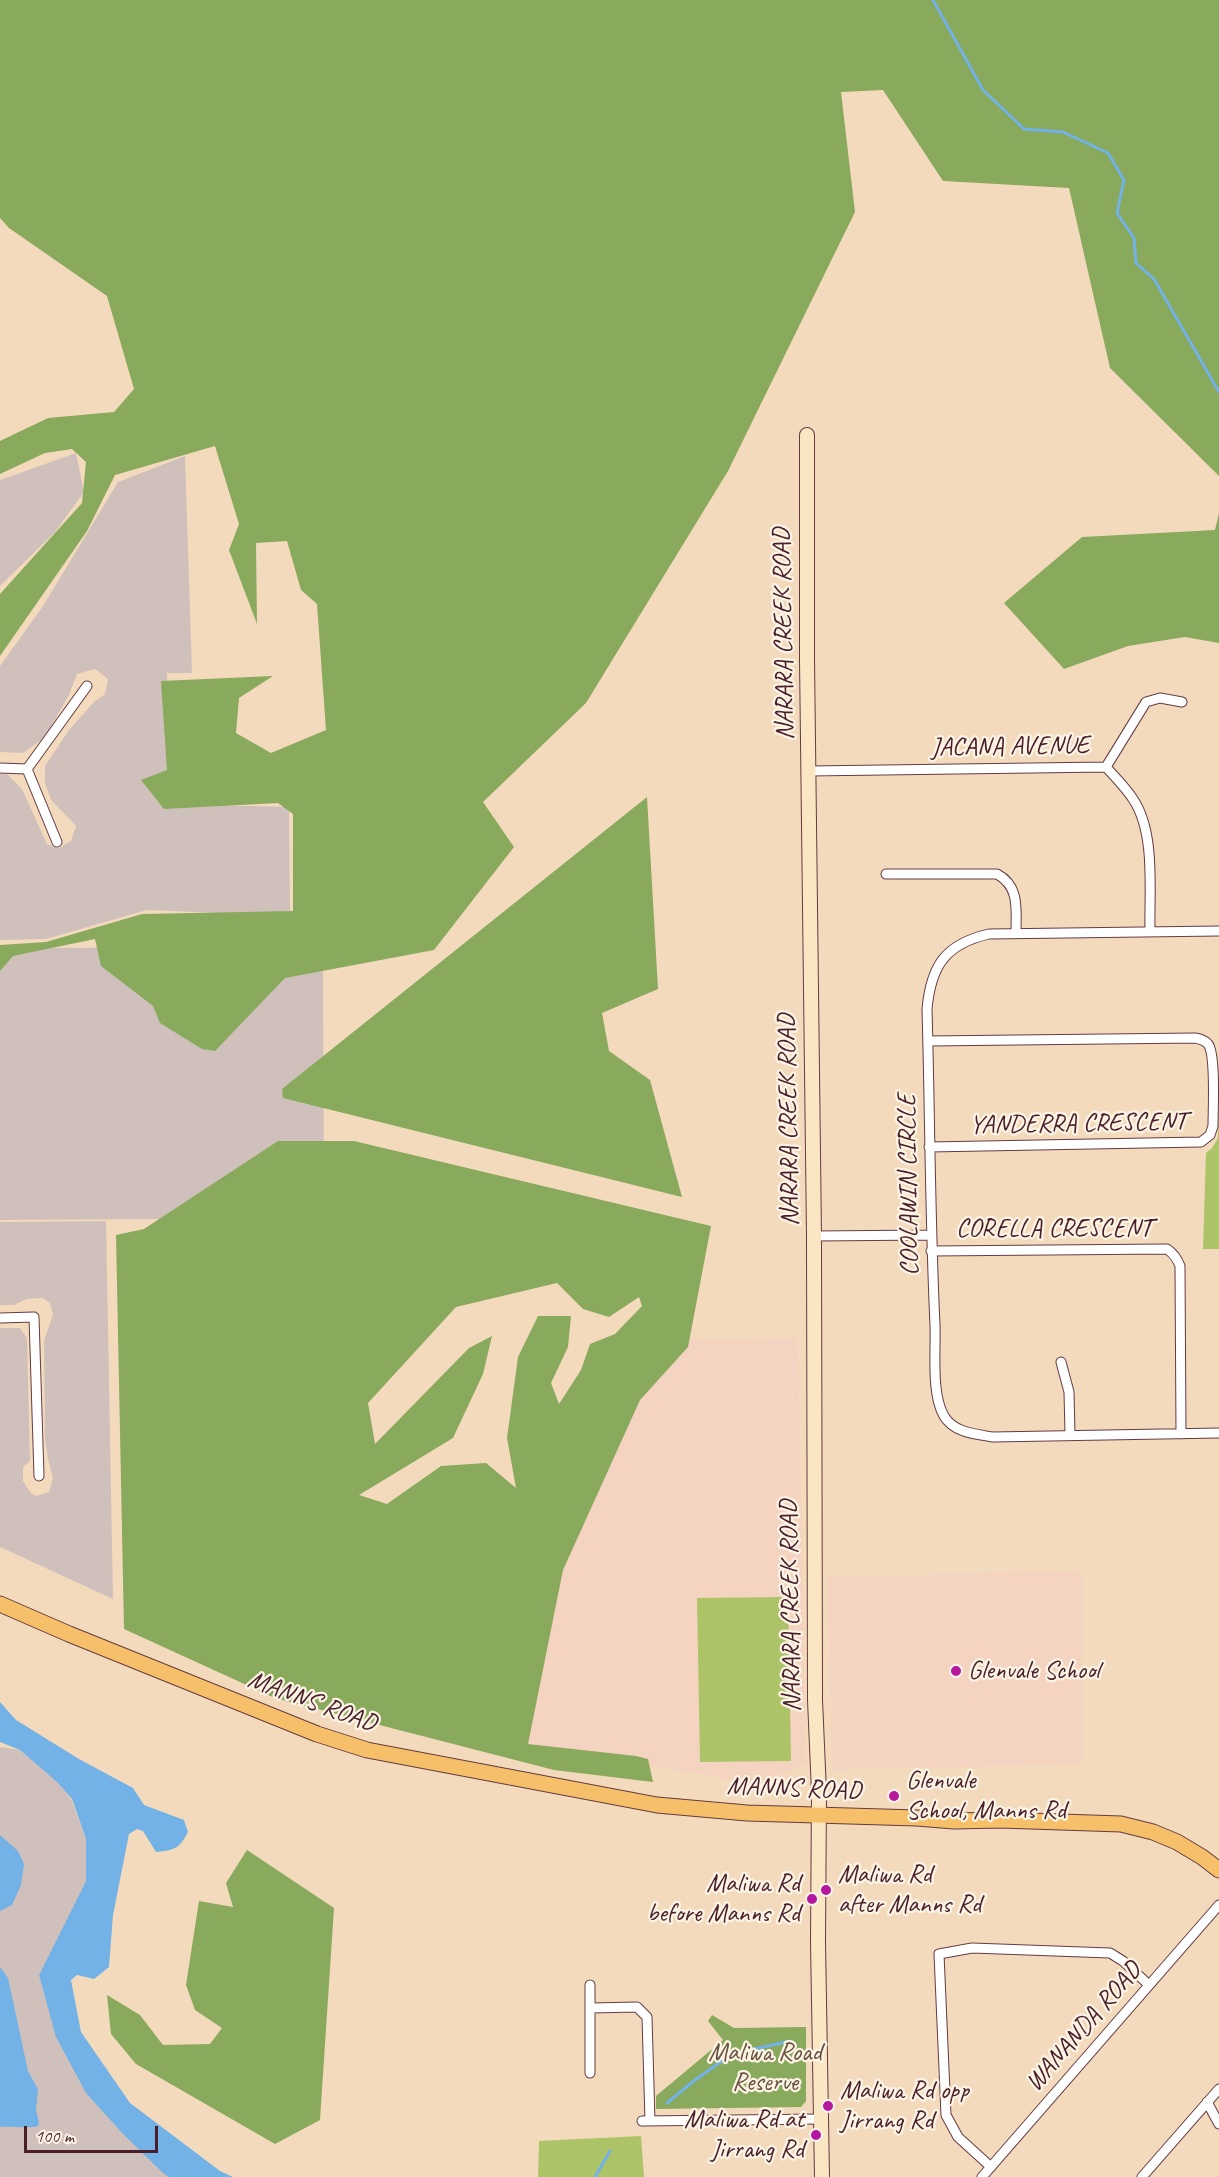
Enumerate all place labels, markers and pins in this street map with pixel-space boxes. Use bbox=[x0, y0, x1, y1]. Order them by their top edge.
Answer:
place label: Glenvale School bbox=[968, 1655, 1100, 1687]
marker: Glenvale School bbox=[949, 1664, 963, 1678]
place label: Glenvale School, Manns Rd bbox=[906, 1765, 1066, 1826]
marker: Glenvale School, Manns Rd bbox=[887, 1789, 901, 1803]
place label: Maliwa Rd after Manns Rd bbox=[838, 1859, 981, 1920]
place label: Maliwa Rd before Manns Rd bbox=[647, 1868, 800, 1930]
marker: Maliwa Rd after Manns Rd bbox=[819, 1883, 833, 1897]
marker: Maliwa Rd before Manns Rd bbox=[805, 1892, 819, 1906]
place label: Maliwa Rd opp Jirrang Rd bbox=[840, 2075, 969, 2136]
marker: Maliwa Rd opp Jirrang Rd bbox=[821, 2099, 835, 2113]
place label: Maliwa Rd at Jirrang Rd bbox=[684, 2104, 804, 2166]
marker: Maliwa Rd at Jirrang Rd bbox=[809, 2128, 823, 2142]

